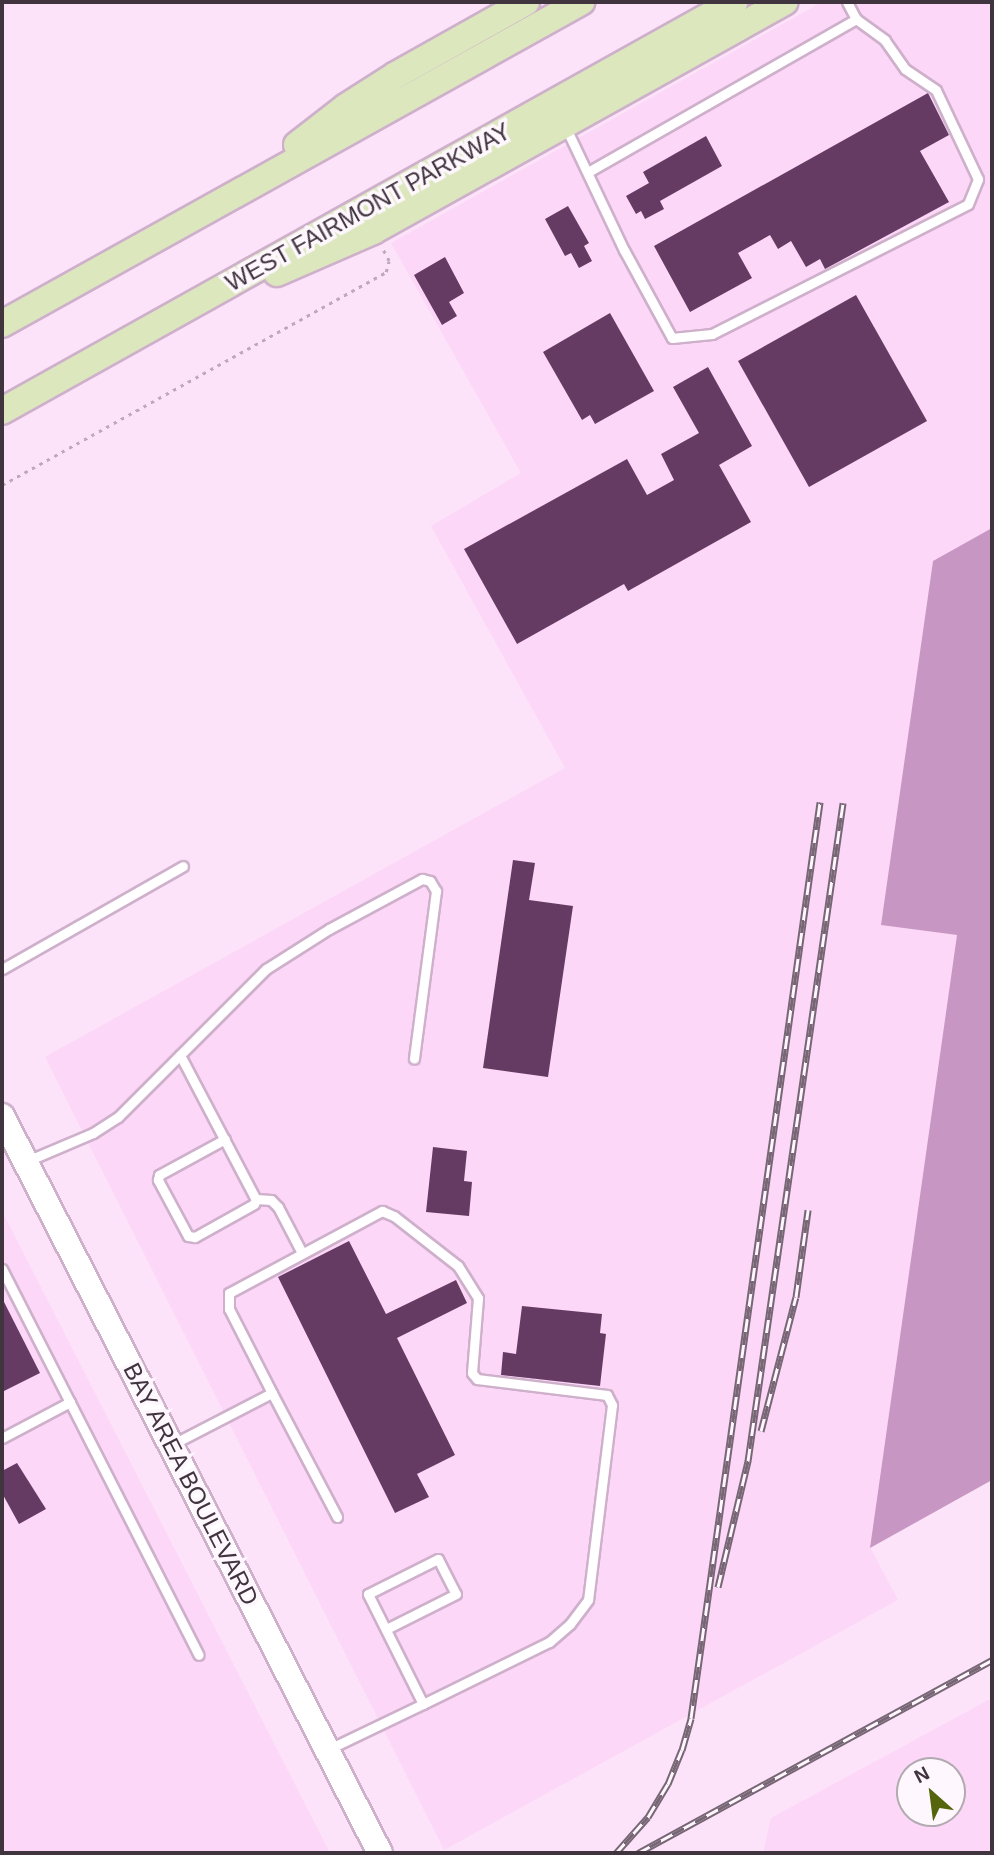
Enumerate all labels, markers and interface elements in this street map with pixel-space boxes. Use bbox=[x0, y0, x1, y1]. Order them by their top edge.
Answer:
street label: WEST FAIRMONT PARKWAY bbox=[220, 116, 516, 298]
street label: BAY AREA BOULEVARD bbox=[117, 1357, 265, 1611]
north arrow bbox=[896, 1757, 966, 1827]
text: N bbox=[911, 1762, 933, 1787]

